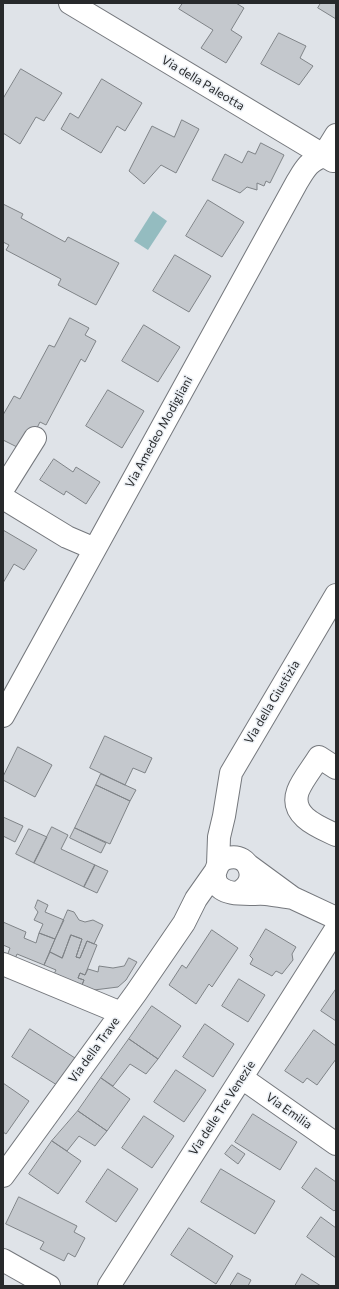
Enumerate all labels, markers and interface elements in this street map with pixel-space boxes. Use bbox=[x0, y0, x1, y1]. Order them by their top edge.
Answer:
street label: Via della Paleotta bbox=[159, 53, 247, 113]
street label: Via Amedeo Modigliani bbox=[122, 374, 196, 490]
street label: Via della Giustizia bbox=[241, 658, 303, 746]
street label: Via della Trave bbox=[65, 1014, 123, 1086]
street label: Via delle Tre Venezie bbox=[186, 1058, 258, 1158]
street label: Via Emilia bbox=[263, 1090, 315, 1132]

